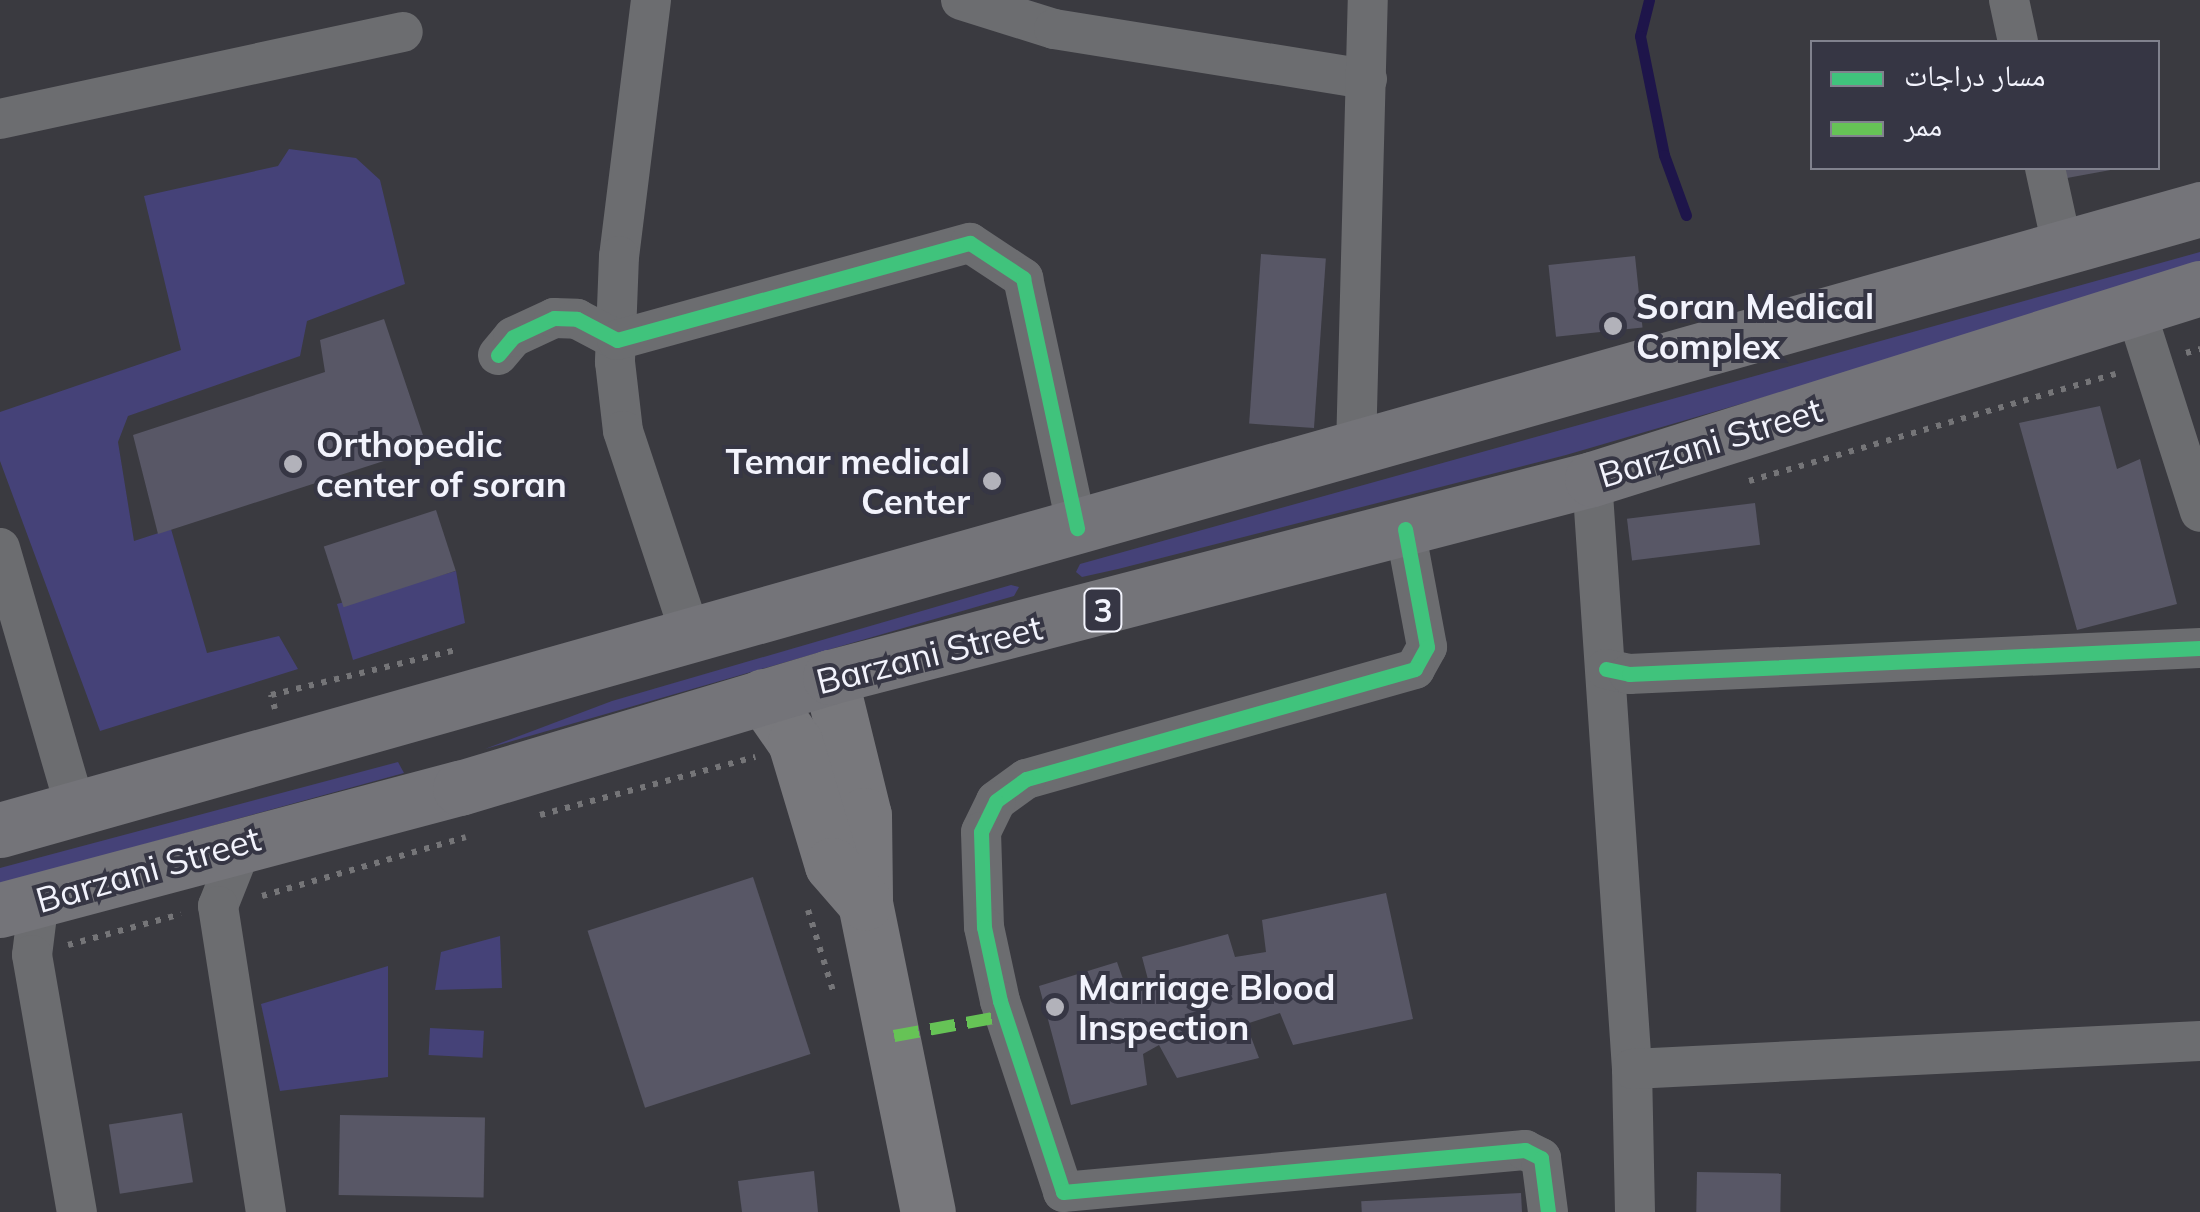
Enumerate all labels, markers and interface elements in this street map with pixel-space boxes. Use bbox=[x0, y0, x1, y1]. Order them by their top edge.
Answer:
legend bbox=[1810, 40, 2160, 170]
text: مسار دراجات bbox=[1904, 56, 2046, 94]
text: ممر bbox=[1904, 106, 1942, 144]
place label: Soran Medical Complex bbox=[1636, 285, 1874, 367]
marker: Soran Medical Complex bbox=[1600, 313, 1626, 339]
street label: Barzani Street bbox=[1593, 388, 1827, 496]
place label: Orthopedic center of soran bbox=[316, 423, 567, 505]
place label: Temar medical Center bbox=[726, 440, 970, 522]
marker: Orthopedic center of soran bbox=[280, 451, 306, 477]
marker: Temar medical Center bbox=[979, 468, 1005, 494]
road number: 3 bbox=[1083, 583, 1123, 637]
street label: Barzani Street bbox=[812, 606, 1046, 702]
street label: Barzani Street bbox=[31, 817, 265, 921]
place label: Marriage Blood Inspection bbox=[1078, 966, 1335, 1048]
marker: Marriage Blood Inspection bbox=[1042, 994, 1068, 1020]

